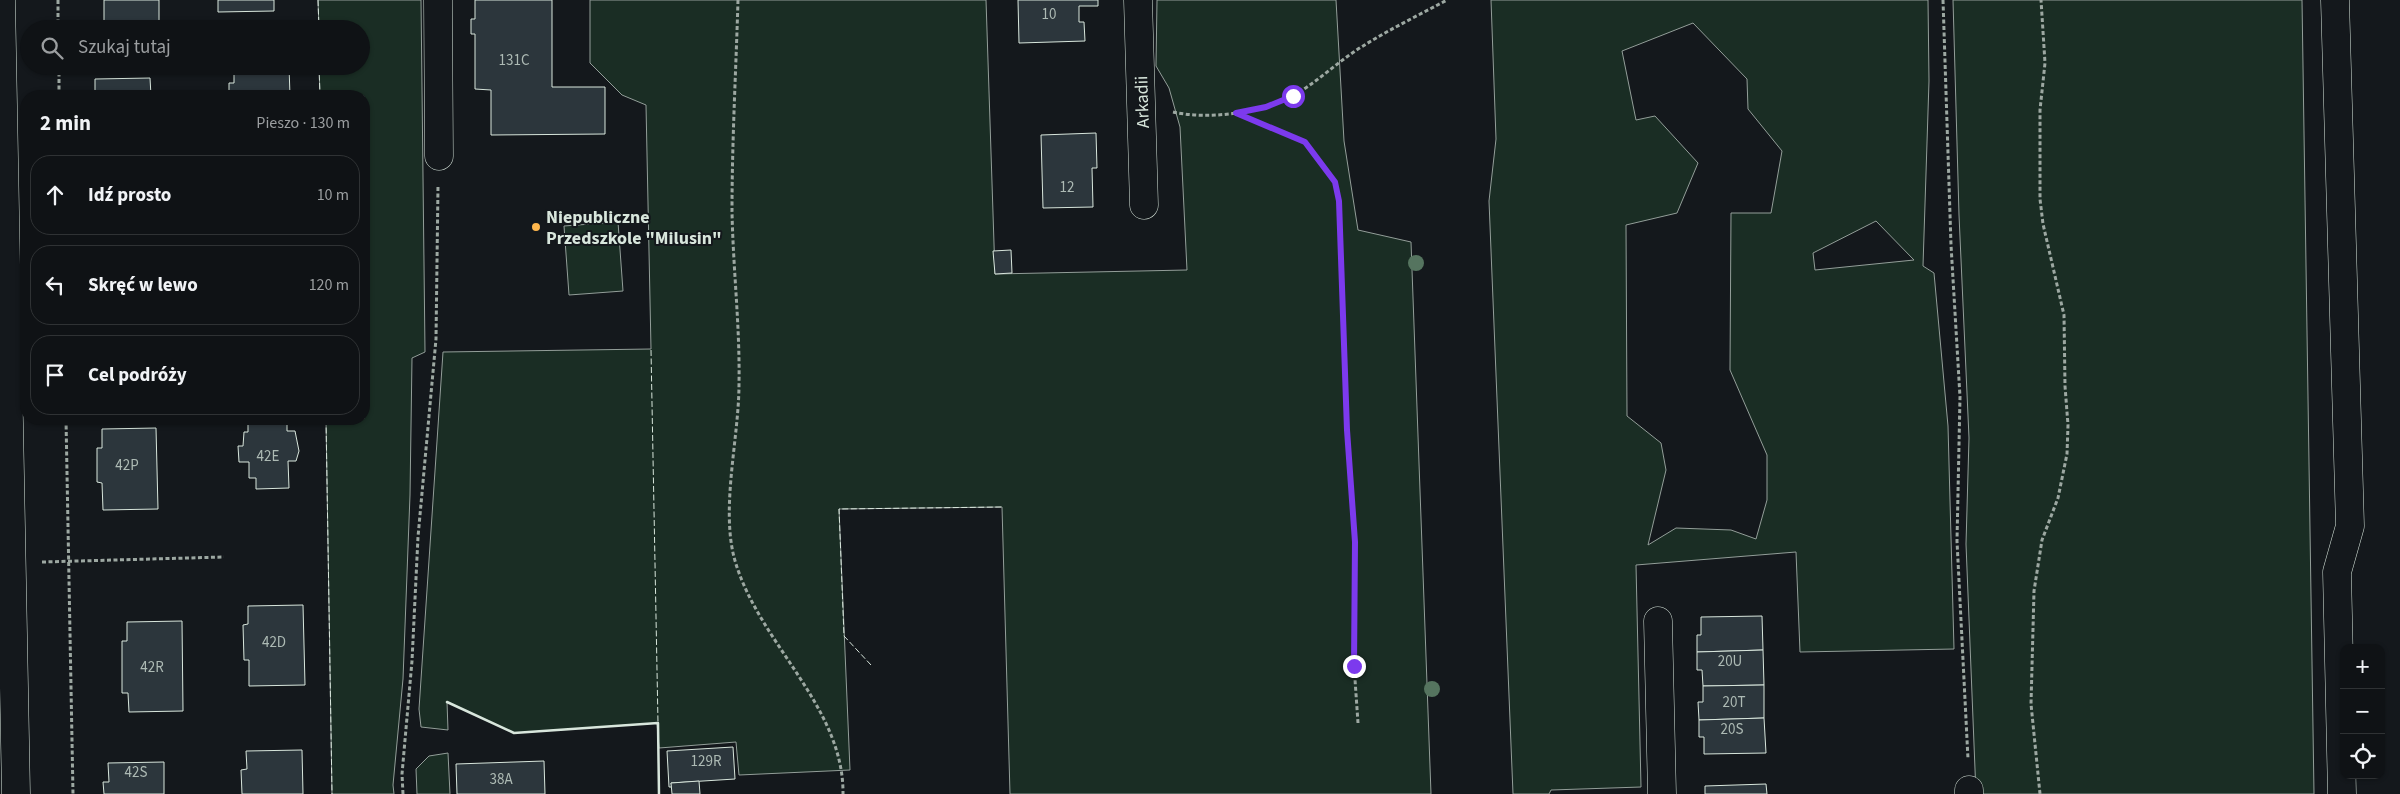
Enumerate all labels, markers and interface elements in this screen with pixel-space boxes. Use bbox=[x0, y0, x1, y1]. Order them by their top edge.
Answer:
house number: 10 bbox=[1042, 4, 1056, 25]
search box bbox=[20, 20, 370, 75]
icon: search bbox=[38, 34, 66, 62]
text: Szukaj tutaj bbox=[78, 34, 171, 61]
house number: 131C bbox=[499, 50, 530, 71]
street label: Arkadii bbox=[1129, 75, 1156, 129]
route start bbox=[1282, 85, 1305, 108]
text: 2 min bbox=[40, 108, 91, 138]
text: Pieszo · 130 m bbox=[256, 112, 350, 134]
house number: 12 bbox=[1060, 177, 1074, 198]
icon: ahead bbox=[41, 181, 69, 209]
text: Idź prosto bbox=[88, 182, 171, 209]
text: 10 m bbox=[317, 184, 349, 206]
place label: Niepubliczne Przedszkole "Milusin" bbox=[546, 205, 722, 251]
marker: Niepubliczne Przedszkole "Milusin" bbox=[530, 221, 542, 233]
icon: left bbox=[41, 271, 69, 299]
text: Skręć w lewo bbox=[88, 272, 198, 299]
text: 120 m bbox=[309, 274, 349, 296]
icon: arrive bbox=[41, 361, 69, 389]
text: Cel podróży bbox=[88, 362, 187, 389]
house number: 42E bbox=[257, 446, 279, 467]
house number: 42P bbox=[115, 455, 139, 476]
house number: 42D bbox=[262, 632, 286, 653]
map controls bbox=[2340, 644, 2385, 779]
button: + bbox=[2340, 644, 2385, 689]
house number: 20U bbox=[1718, 651, 1742, 672]
route end bbox=[1343, 655, 1366, 678]
house number: 42R bbox=[140, 657, 164, 678]
button: − bbox=[2340, 689, 2385, 734]
house number: 20T bbox=[1723, 692, 1745, 713]
house number: 20S bbox=[1721, 719, 1743, 740]
button: locate bbox=[2340, 734, 2385, 779]
house number: 129R bbox=[691, 751, 722, 772]
house number: 42S bbox=[125, 762, 147, 783]
house number: 38A bbox=[489, 769, 513, 790]

